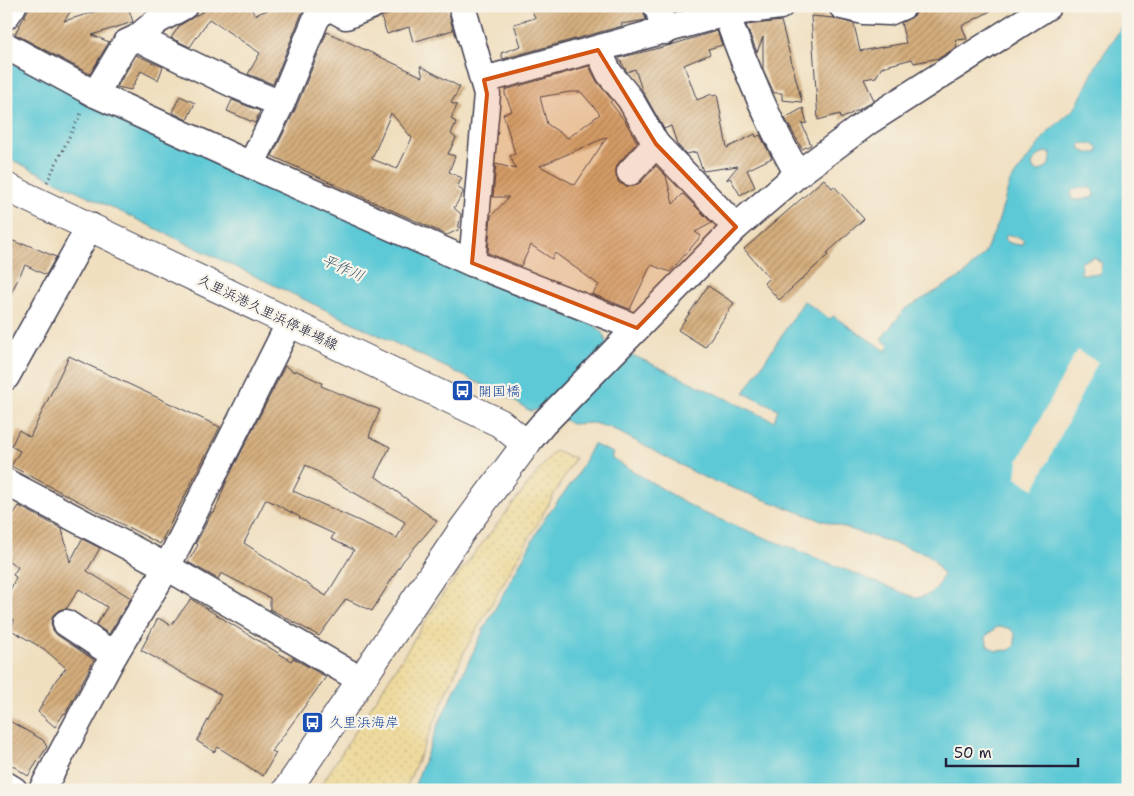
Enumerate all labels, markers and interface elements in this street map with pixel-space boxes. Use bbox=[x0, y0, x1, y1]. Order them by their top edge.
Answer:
water label: 平作川 bbox=[318, 250, 368, 286]
street label: 久里浜港久里浜停車場線 bbox=[195, 270, 341, 354]
bus stop icon: 開国橋 bbox=[450, 379, 474, 403]
place label: 開国橋 bbox=[478, 382, 520, 400]
bus stop icon: 久里浜海岸 bbox=[301, 710, 325, 734]
place label: 久里浜海岸 bbox=[329, 713, 399, 731]
scale bar bbox=[946, 736, 1079, 768]
text: 50 m bbox=[954, 743, 992, 763]

